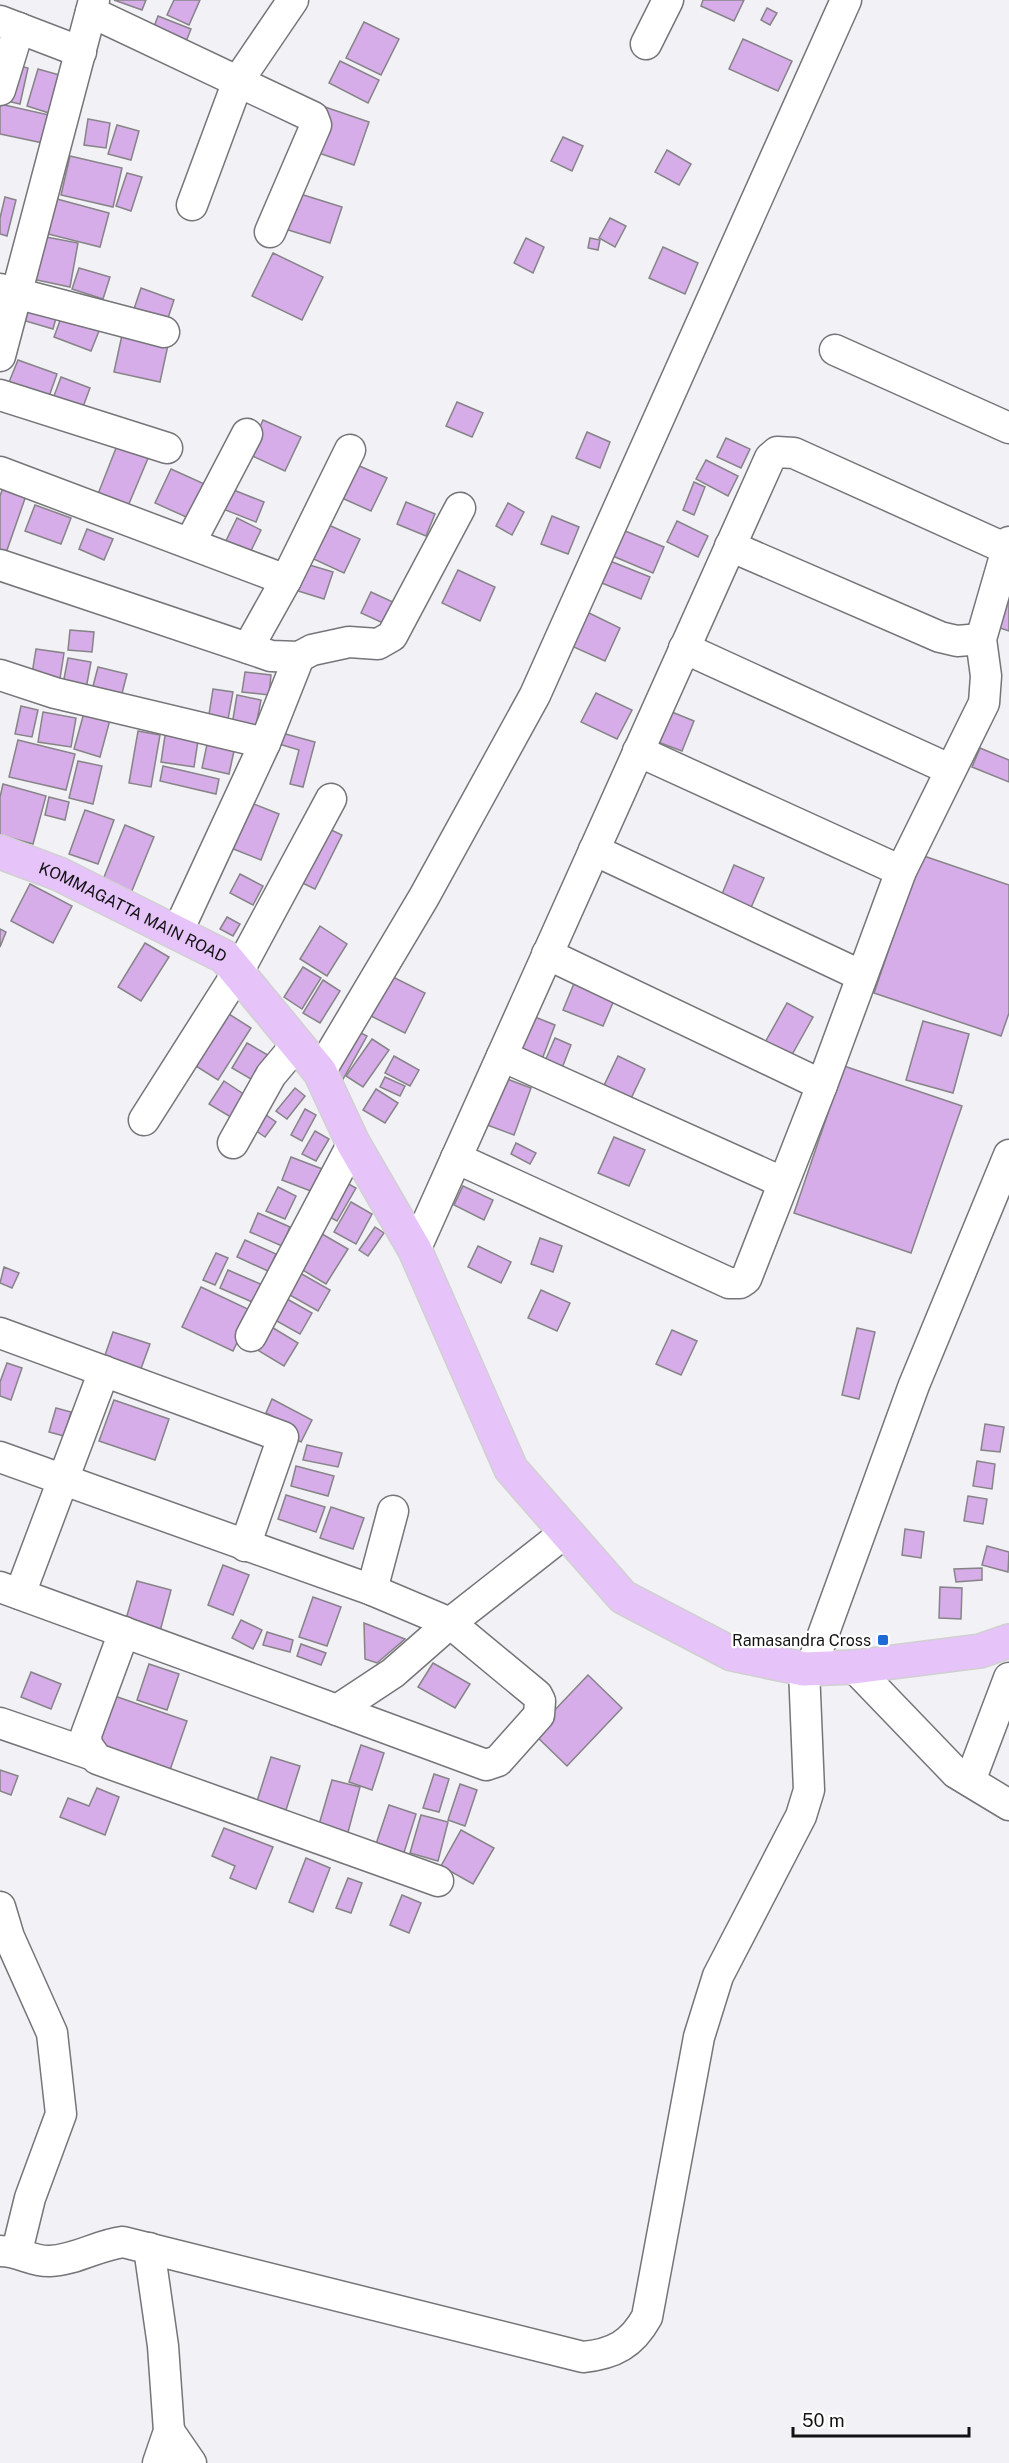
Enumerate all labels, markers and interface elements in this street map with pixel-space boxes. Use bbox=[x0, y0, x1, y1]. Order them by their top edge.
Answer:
street label: KOMMAGATTA MAIN ROAD bbox=[36, 858, 230, 966]
place label: Ramasandra Cross bbox=[732, 1631, 871, 1650]
marker: Ramasandra Cross bbox=[876, 1633, 890, 1647]
scale bar bbox=[793, 2400, 968, 2438]
text: 50 m bbox=[802, 2410, 845, 2431]

